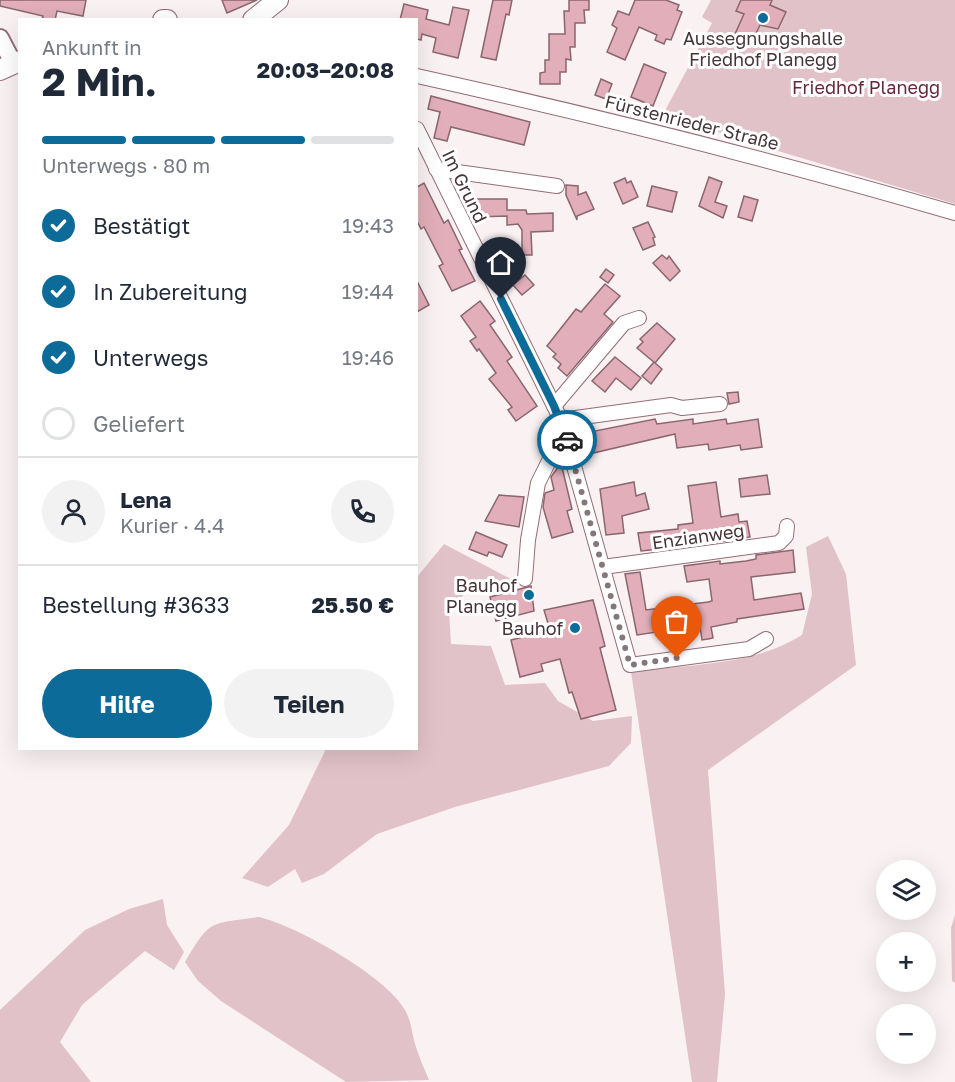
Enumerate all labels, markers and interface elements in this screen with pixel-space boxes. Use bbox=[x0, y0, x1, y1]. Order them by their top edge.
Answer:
marker: Aussegnungshalle Friedhof Planegg bbox=[756, 11, 770, 25]
place label: Aussegnungshalle Friedhof Planegg bbox=[683, 27, 843, 70]
text: Ankunft in bbox=[42, 35, 142, 59]
text: 20:03–20:08 bbox=[257, 56, 394, 83]
text: 2 Min. bbox=[42, 58, 157, 105]
park label: Friedhof Planegg bbox=[792, 76, 940, 98]
street label: Fürstenrieder Straße bbox=[603, 90, 781, 154]
street label: Im Grund bbox=[438, 146, 492, 226]
text: Unterwegs · 80 m bbox=[42, 153, 210, 177]
icon: check bbox=[42, 209, 75, 242]
text: Bestätigt bbox=[93, 212, 190, 239]
text: 19:43 bbox=[342, 213, 394, 237]
pin bbox=[475, 237, 526, 299]
icon: home bbox=[484, 246, 517, 279]
icon: check bbox=[42, 275, 75, 308]
text: In Zubereitung bbox=[93, 278, 248, 305]
text: 19:44 bbox=[342, 279, 394, 303]
icon: check bbox=[42, 341, 75, 374]
text: Unterwegs bbox=[93, 344, 209, 371]
text: 19:46 bbox=[342, 345, 394, 369]
text: Geliefert bbox=[93, 410, 185, 437]
courier bbox=[537, 410, 597, 470]
icon: car bbox=[551, 424, 584, 457]
button: person bbox=[42, 480, 105, 543]
button: phone bbox=[331, 480, 394, 543]
text: Lena bbox=[120, 486, 172, 513]
text: Kurier · 4.4 bbox=[120, 513, 224, 537]
street label: Enzianweg bbox=[650, 519, 746, 553]
place label: Bauhof Planegg bbox=[446, 574, 517, 617]
marker: Bauhof Planegg bbox=[522, 588, 536, 602]
text: Bestellung #3633 bbox=[42, 591, 230, 618]
text: 25.50 € bbox=[311, 591, 394, 618]
pin bbox=[651, 596, 702, 658]
icon: bag bbox=[660, 605, 693, 638]
place label: Bauhof bbox=[502, 617, 563, 639]
marker: Bauhof bbox=[568, 621, 582, 635]
button: Hilfe bbox=[42, 669, 212, 738]
button: Teilen bbox=[224, 669, 394, 738]
map controls bbox=[876, 860, 936, 1064]
button: layers bbox=[876, 860, 936, 920]
button: + bbox=[876, 932, 936, 992]
button: − bbox=[876, 1004, 936, 1064]

